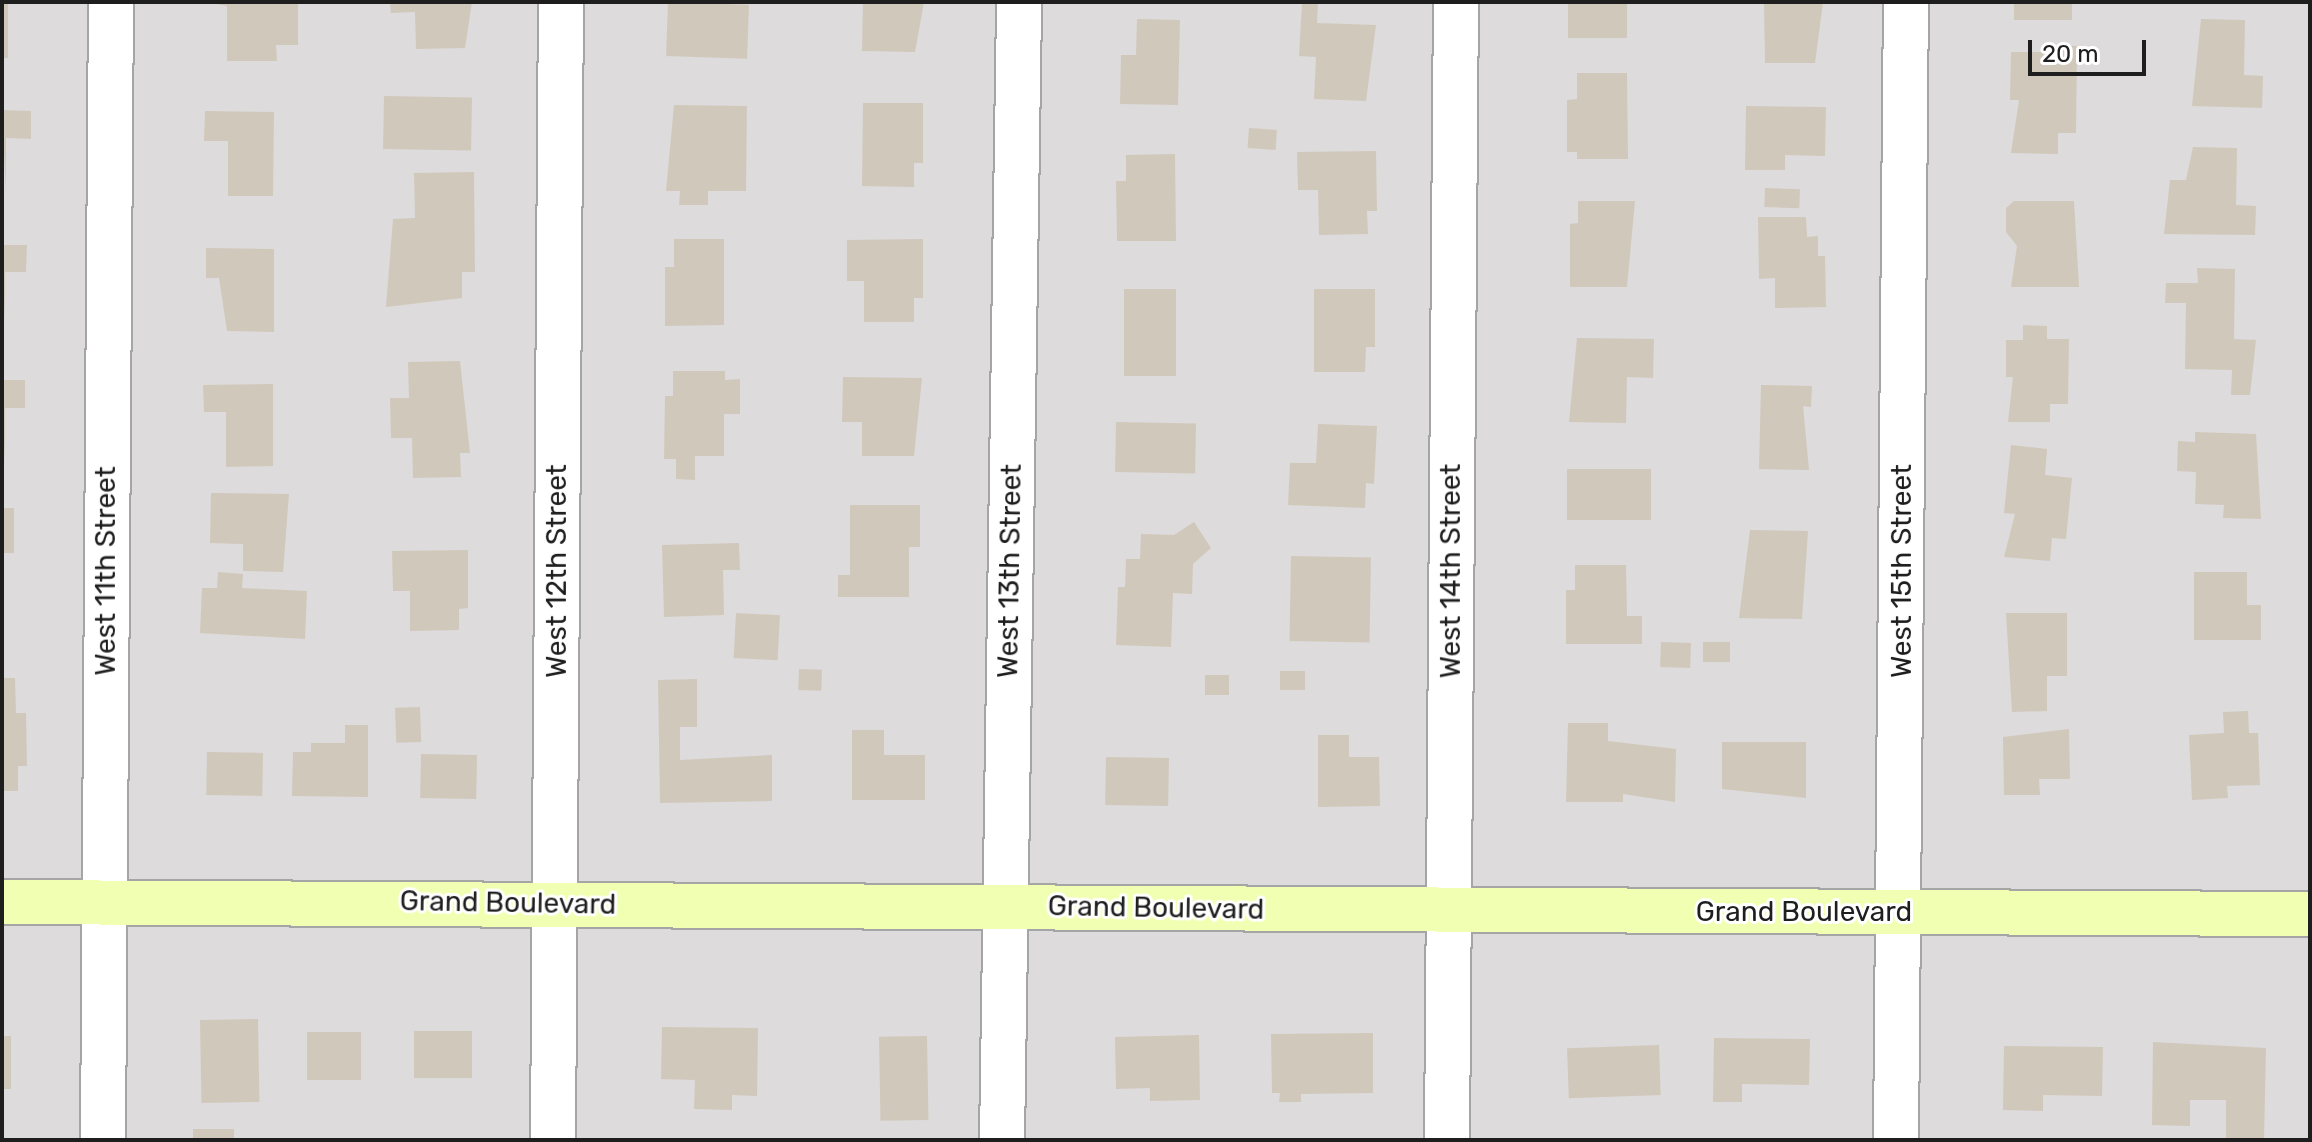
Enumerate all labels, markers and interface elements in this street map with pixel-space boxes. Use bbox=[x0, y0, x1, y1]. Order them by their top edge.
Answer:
scale bar bbox=[2032, 24, 2150, 74]
text: 20 m bbox=[2042, 40, 2099, 68]
street label: West 12th Street bbox=[540, 464, 574, 678]
street label: West 13th Street bbox=[991, 464, 1029, 678]
street label: West 14th Street bbox=[1434, 464, 1468, 678]
street label: West 15th Street bbox=[1885, 464, 1919, 678]
street label: West 11th Street bbox=[89, 466, 123, 676]
street label: Grand Boulevard bbox=[400, 884, 616, 922]
street label: Grand Boulevard bbox=[1048, 889, 1264, 927]
street label: Grand Boulevard bbox=[1696, 895, 1912, 929]

